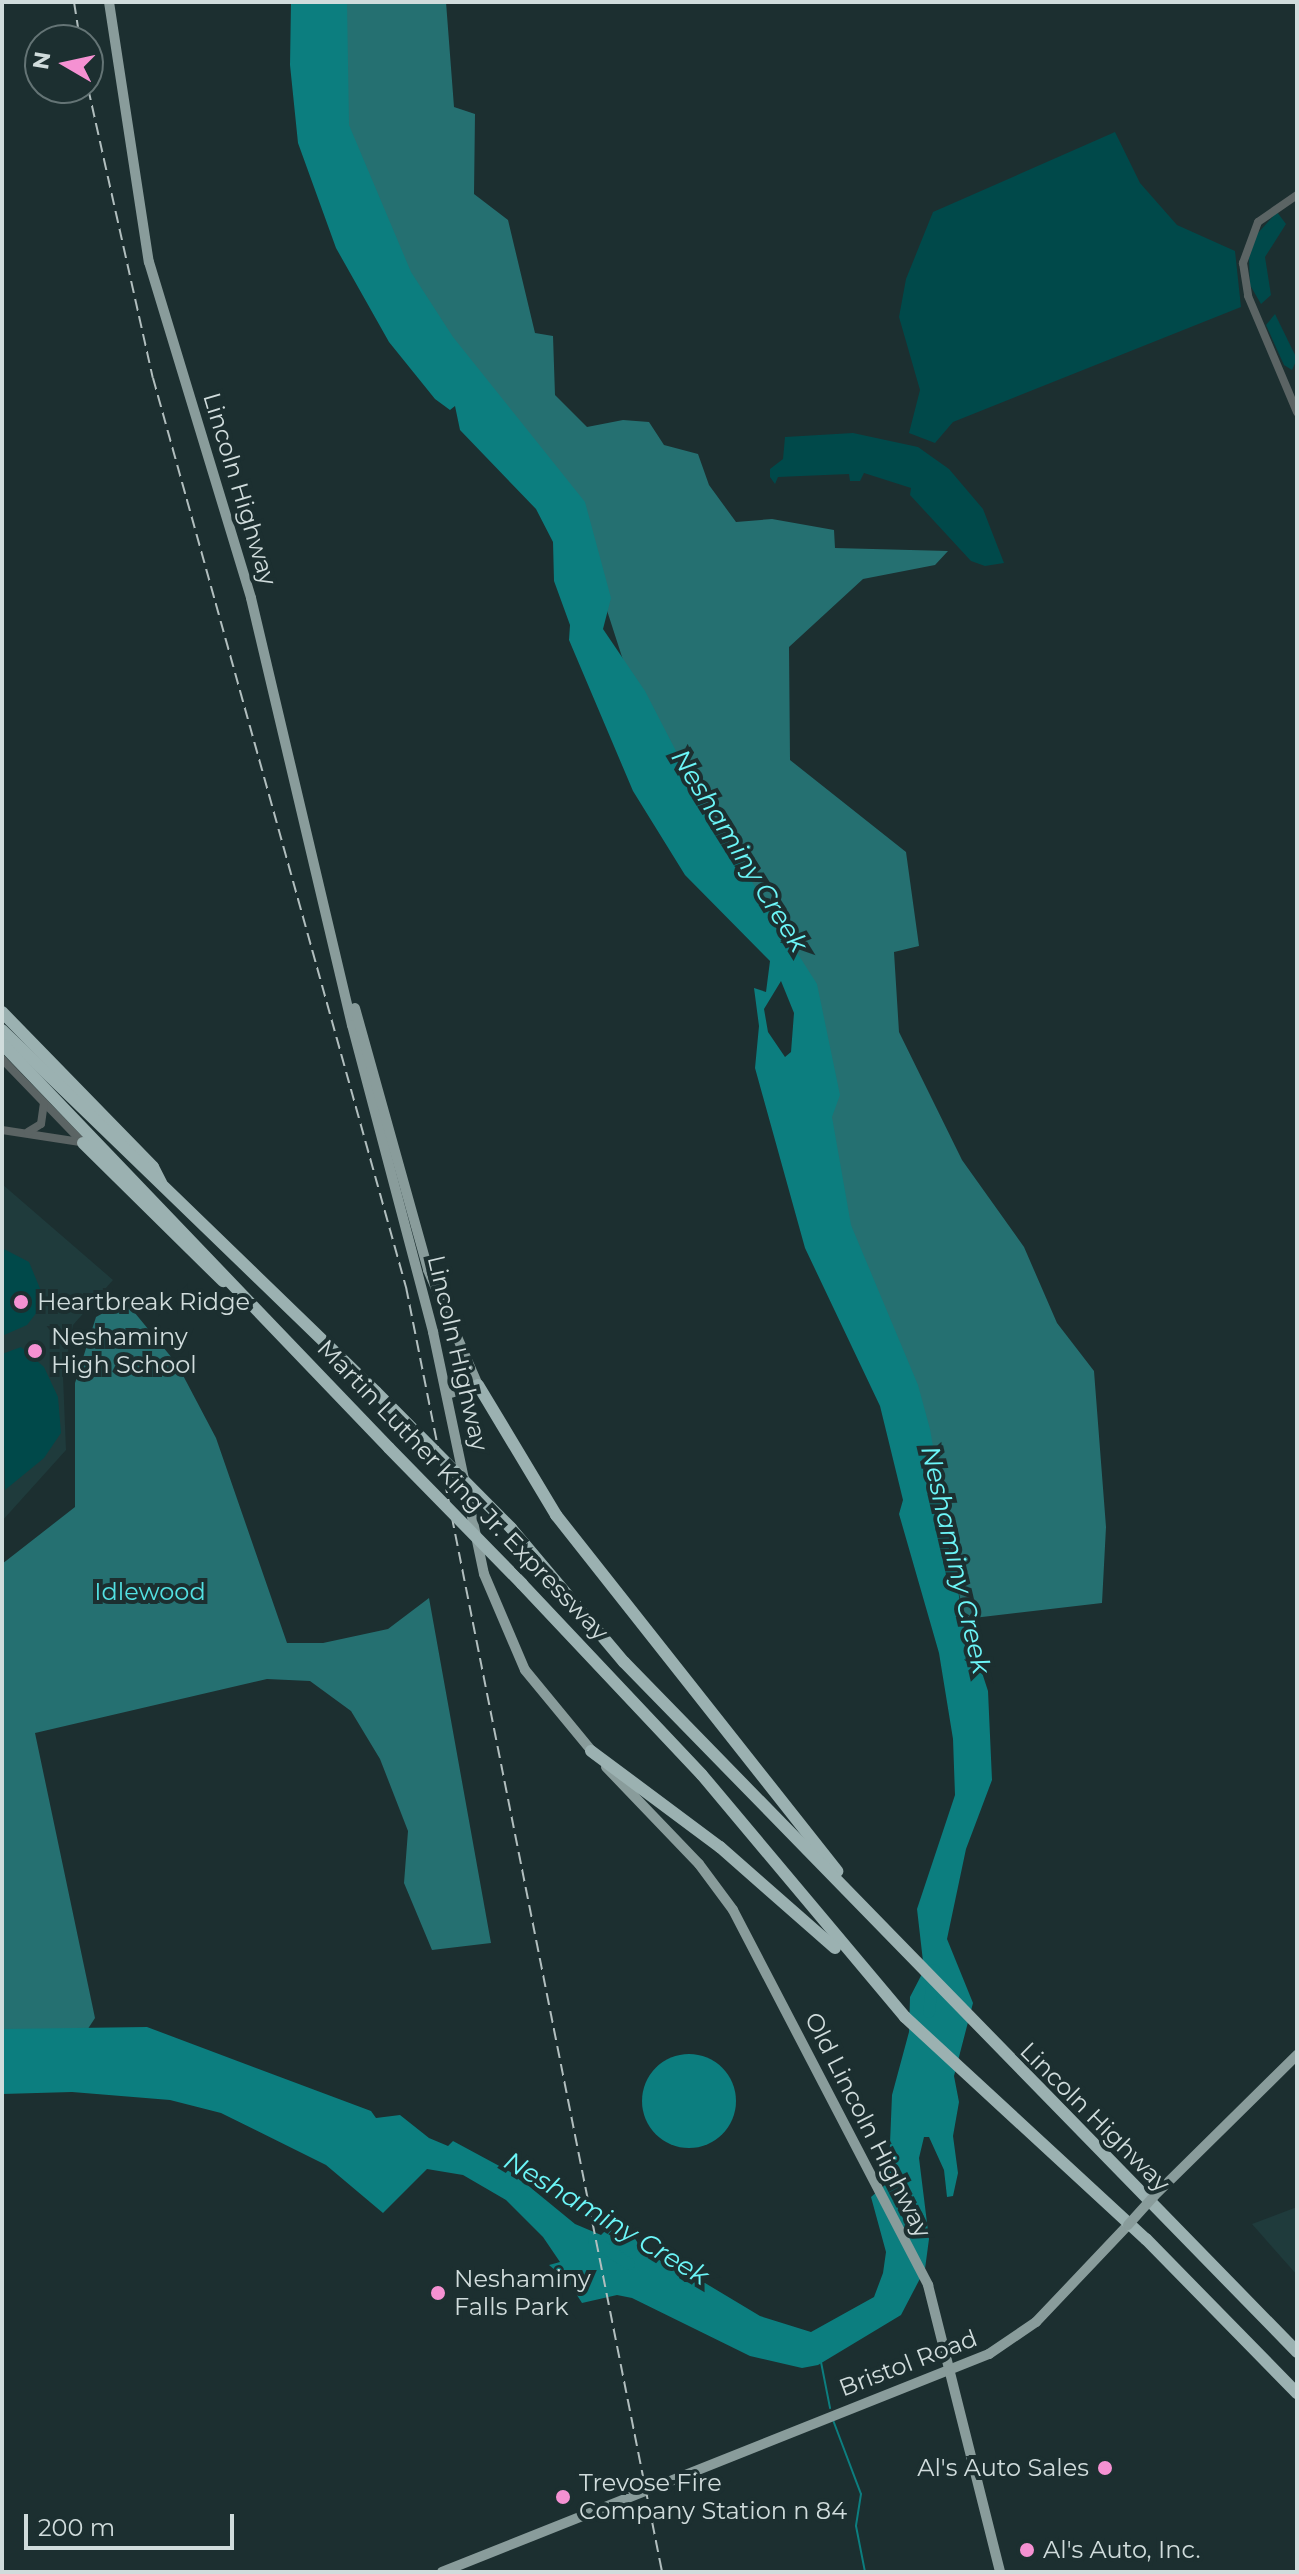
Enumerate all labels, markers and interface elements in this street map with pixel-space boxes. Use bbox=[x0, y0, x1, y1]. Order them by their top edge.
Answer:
north arrow bbox=[24, 24, 104, 104]
text: N bbox=[27, 50, 57, 71]
street label: Lincoln Highway bbox=[197, 389, 283, 589]
water label: Neshaminy Creek bbox=[664, 744, 814, 958]
street label: Lincoln Highway bbox=[421, 1252, 495, 1454]
place label: Heartbreak Ridge bbox=[37, 1288, 250, 1316]
marker: Heartbreak Ridge bbox=[12, 1293, 30, 1311]
place label: Neshaminy High School bbox=[51, 1323, 197, 1379]
street label: Martin Luther King Jr. Expressway bbox=[311, 1334, 615, 1646]
marker: Neshaminy High School bbox=[26, 1342, 44, 1360]
water label: Neshaminy Creek bbox=[914, 1443, 996, 1677]
park label: Idlewood bbox=[94, 1578, 206, 1606]
street label: Old Lincoln Highway bbox=[799, 2008, 937, 2242]
street label: Lincoln Highway bbox=[1014, 2036, 1176, 2198]
water label: Neshaminy Creek bbox=[498, 2146, 714, 2292]
place label: Neshaminy Falls Park bbox=[454, 2265, 591, 2321]
marker: Neshaminy Falls Park bbox=[429, 2284, 447, 2302]
street label: Bristol Road bbox=[835, 2323, 981, 2403]
place label: Al's Auto Sales bbox=[917, 2454, 1089, 2482]
marker: Al's Auto Sales bbox=[1096, 2459, 1114, 2477]
place label: Trevose Fire Company Station n 84 bbox=[579, 2469, 847, 2525]
marker: Trevose Fire Company Station n 84 bbox=[554, 2488, 572, 2506]
scale bar bbox=[28, 2498, 238, 2548]
text: 200 m bbox=[38, 2513, 115, 2542]
place label: Al's Auto, Inc. bbox=[1043, 2536, 1201, 2564]
marker: Al's Auto, Inc. bbox=[1018, 2541, 1036, 2559]

